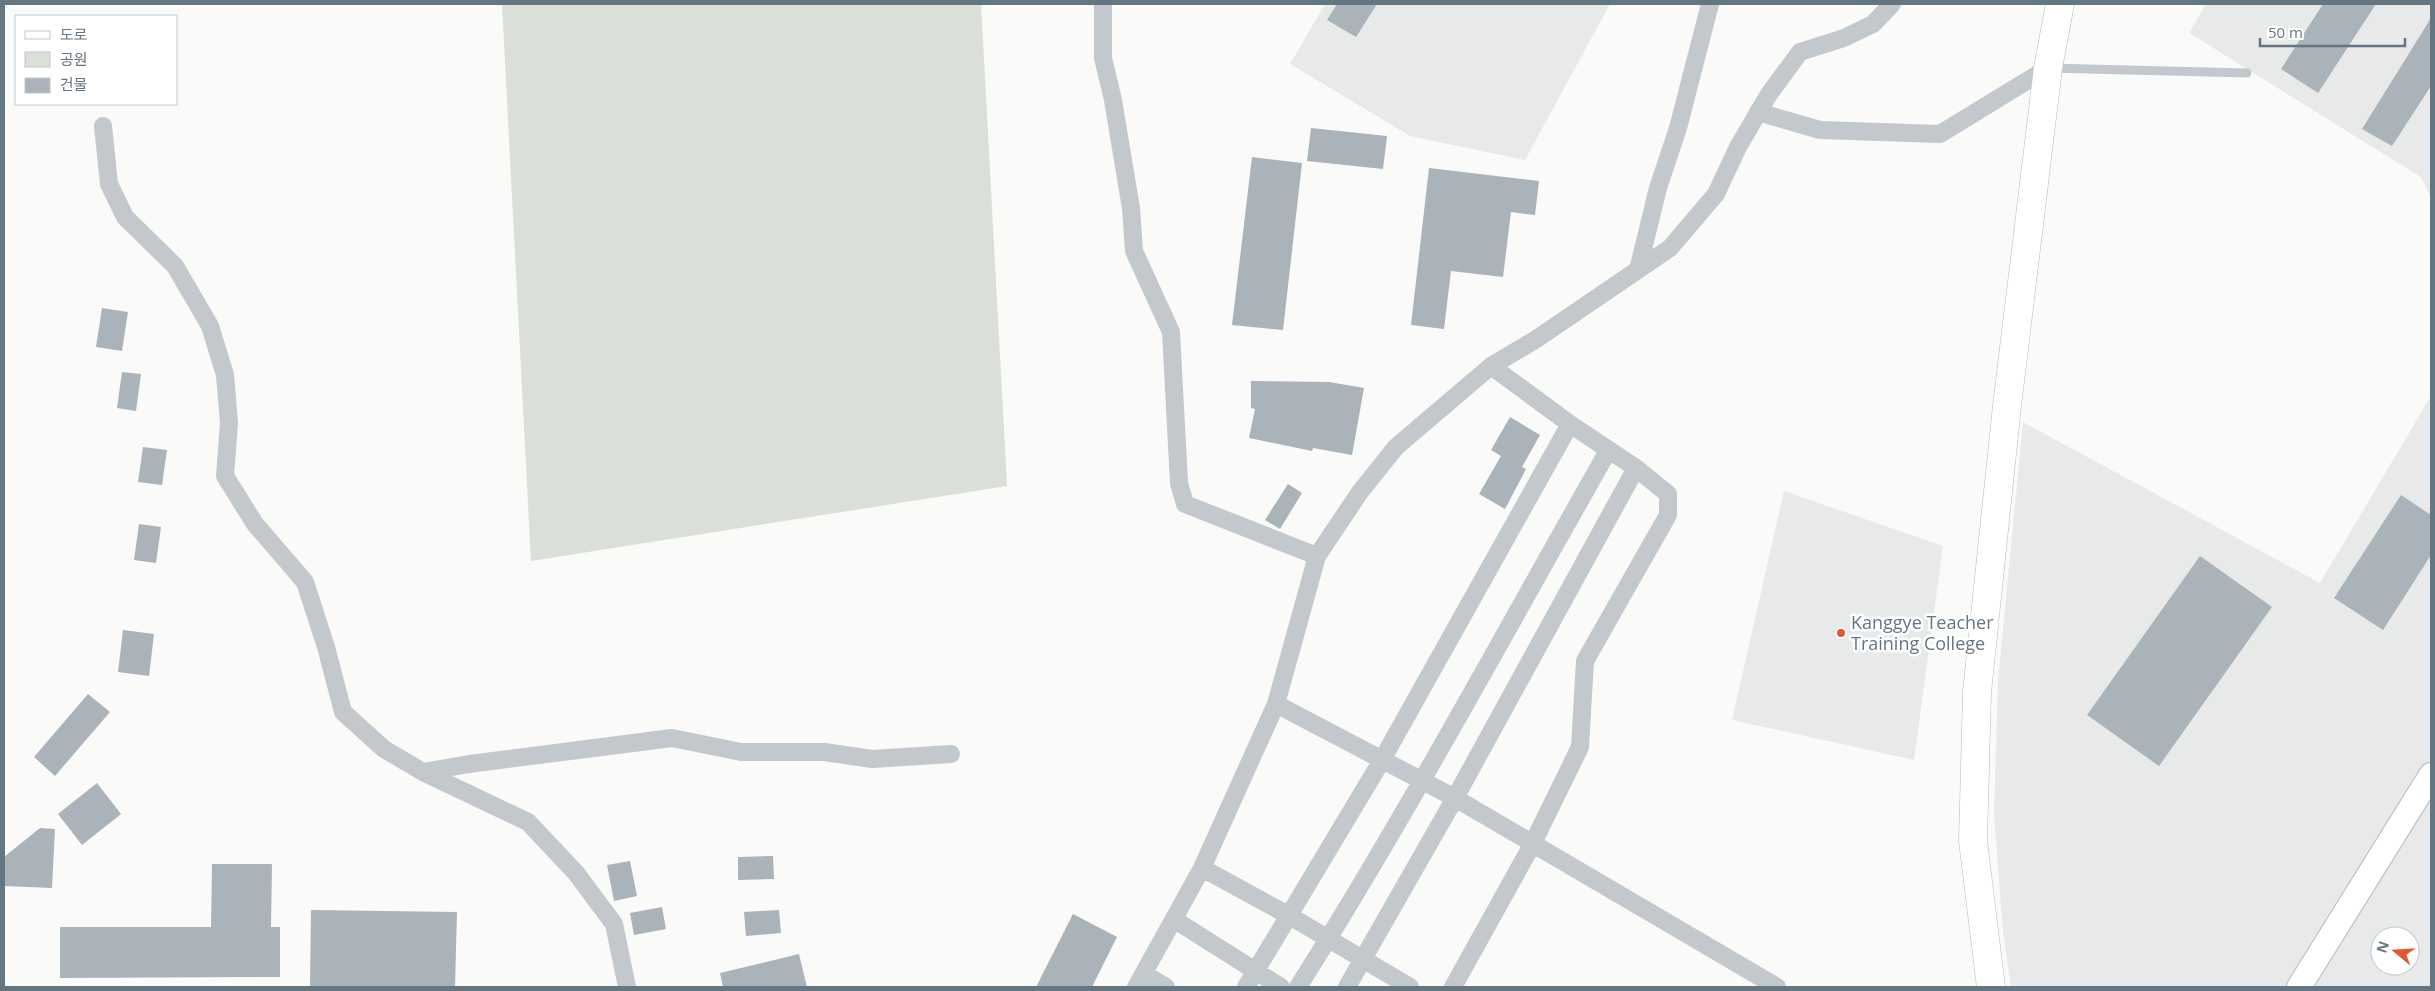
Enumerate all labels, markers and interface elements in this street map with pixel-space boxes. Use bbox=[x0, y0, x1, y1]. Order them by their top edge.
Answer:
legend bbox=[15, 15, 178, 105]
scale bar bbox=[2260, 15, 2405, 47]
text: 50 m bbox=[2268, 22, 2303, 42]
text: 도로 bbox=[60, 24, 88, 44]
text: 공원 bbox=[60, 49, 88, 69]
text: 건물 bbox=[60, 74, 88, 94]
place label: Kanggye Teacher Training College bbox=[1851, 610, 1994, 655]
marker: Kanggye Teacher Training College bbox=[1835, 627, 1847, 639]
north arrow bbox=[2370, 926, 2420, 976]
text: N bbox=[2371, 938, 2393, 955]

